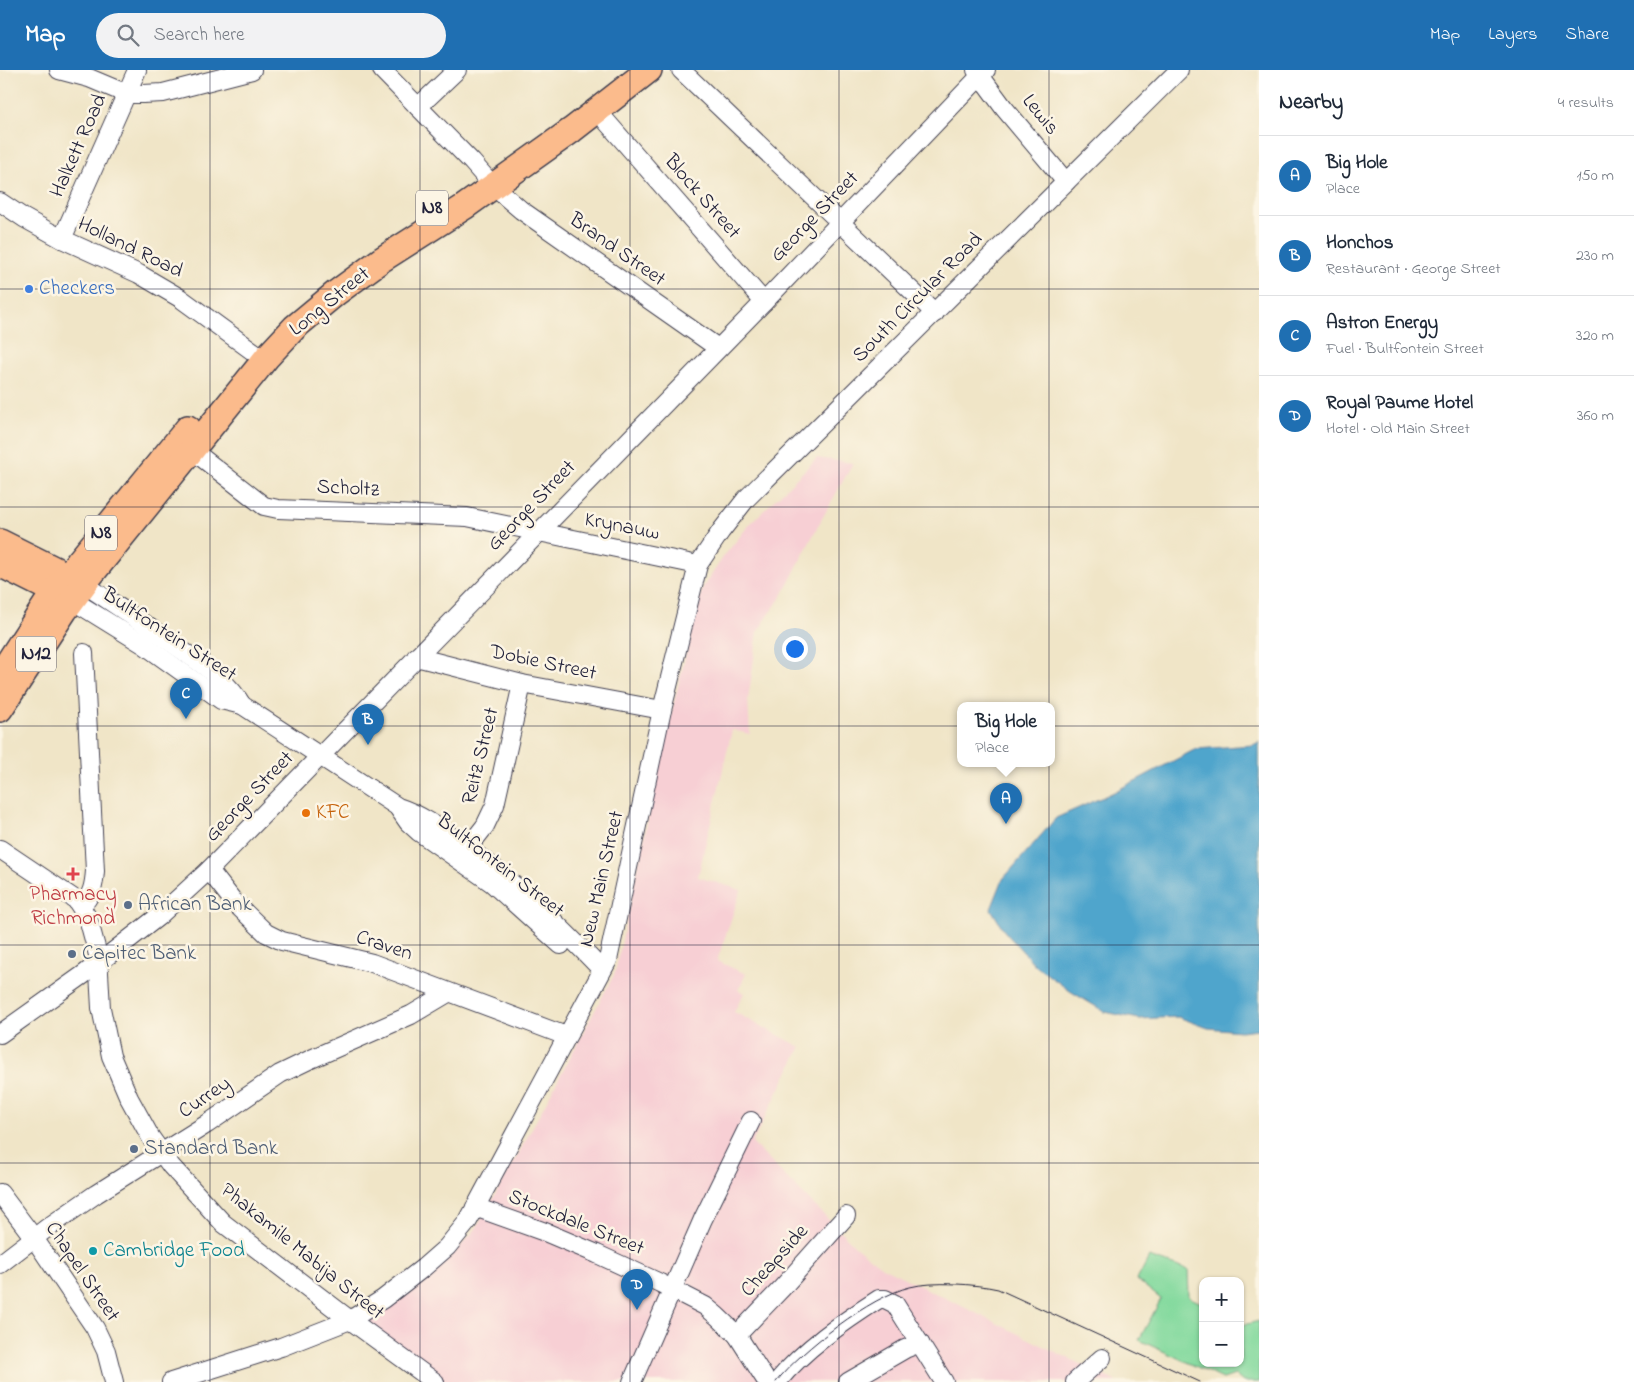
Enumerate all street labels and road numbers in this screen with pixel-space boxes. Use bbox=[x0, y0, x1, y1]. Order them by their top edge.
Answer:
street label: Lewis bbox=[1014, 88, 1066, 142]
street label: Halkett Road bbox=[43, 89, 115, 203]
street label: Block Street bbox=[656, 147, 747, 246]
street label: George Street bbox=[764, 164, 868, 271]
road number: N8 bbox=[416, 190, 448, 226]
street label: Brand Street bbox=[562, 205, 672, 294]
street label: Holland Road bbox=[72, 210, 188, 287]
street label: South Circular Road bbox=[846, 226, 990, 370]
street label: Long Street bbox=[283, 260, 378, 346]
street label: George Street bbox=[481, 453, 585, 560]
street label: Scholtz bbox=[316, 472, 380, 506]
street label: Krynauw bbox=[582, 505, 662, 551]
road number: N8 bbox=[85, 516, 117, 550]
street label: Bultfontein Street bbox=[95, 580, 242, 690]
road number: N12 bbox=[16, 636, 56, 672]
street label: Dobie Street bbox=[486, 637, 599, 689]
street label: Reitz Street bbox=[454, 704, 508, 808]
street label: George Street bbox=[199, 744, 303, 851]
street label: Bultfontein Street bbox=[429, 806, 570, 926]
street label: New Main Street bbox=[572, 808, 632, 950]
street label: Craven bbox=[352, 923, 416, 969]
street label: Currey bbox=[173, 1069, 238, 1128]
street label: Phakamile Mabija Street bbox=[213, 1176, 391, 1328]
street label: Stockdale Street bbox=[504, 1182, 648, 1264]
street label: Chapel Street bbox=[37, 1216, 127, 1328]
street label: Cheapside bbox=[734, 1217, 816, 1304]

